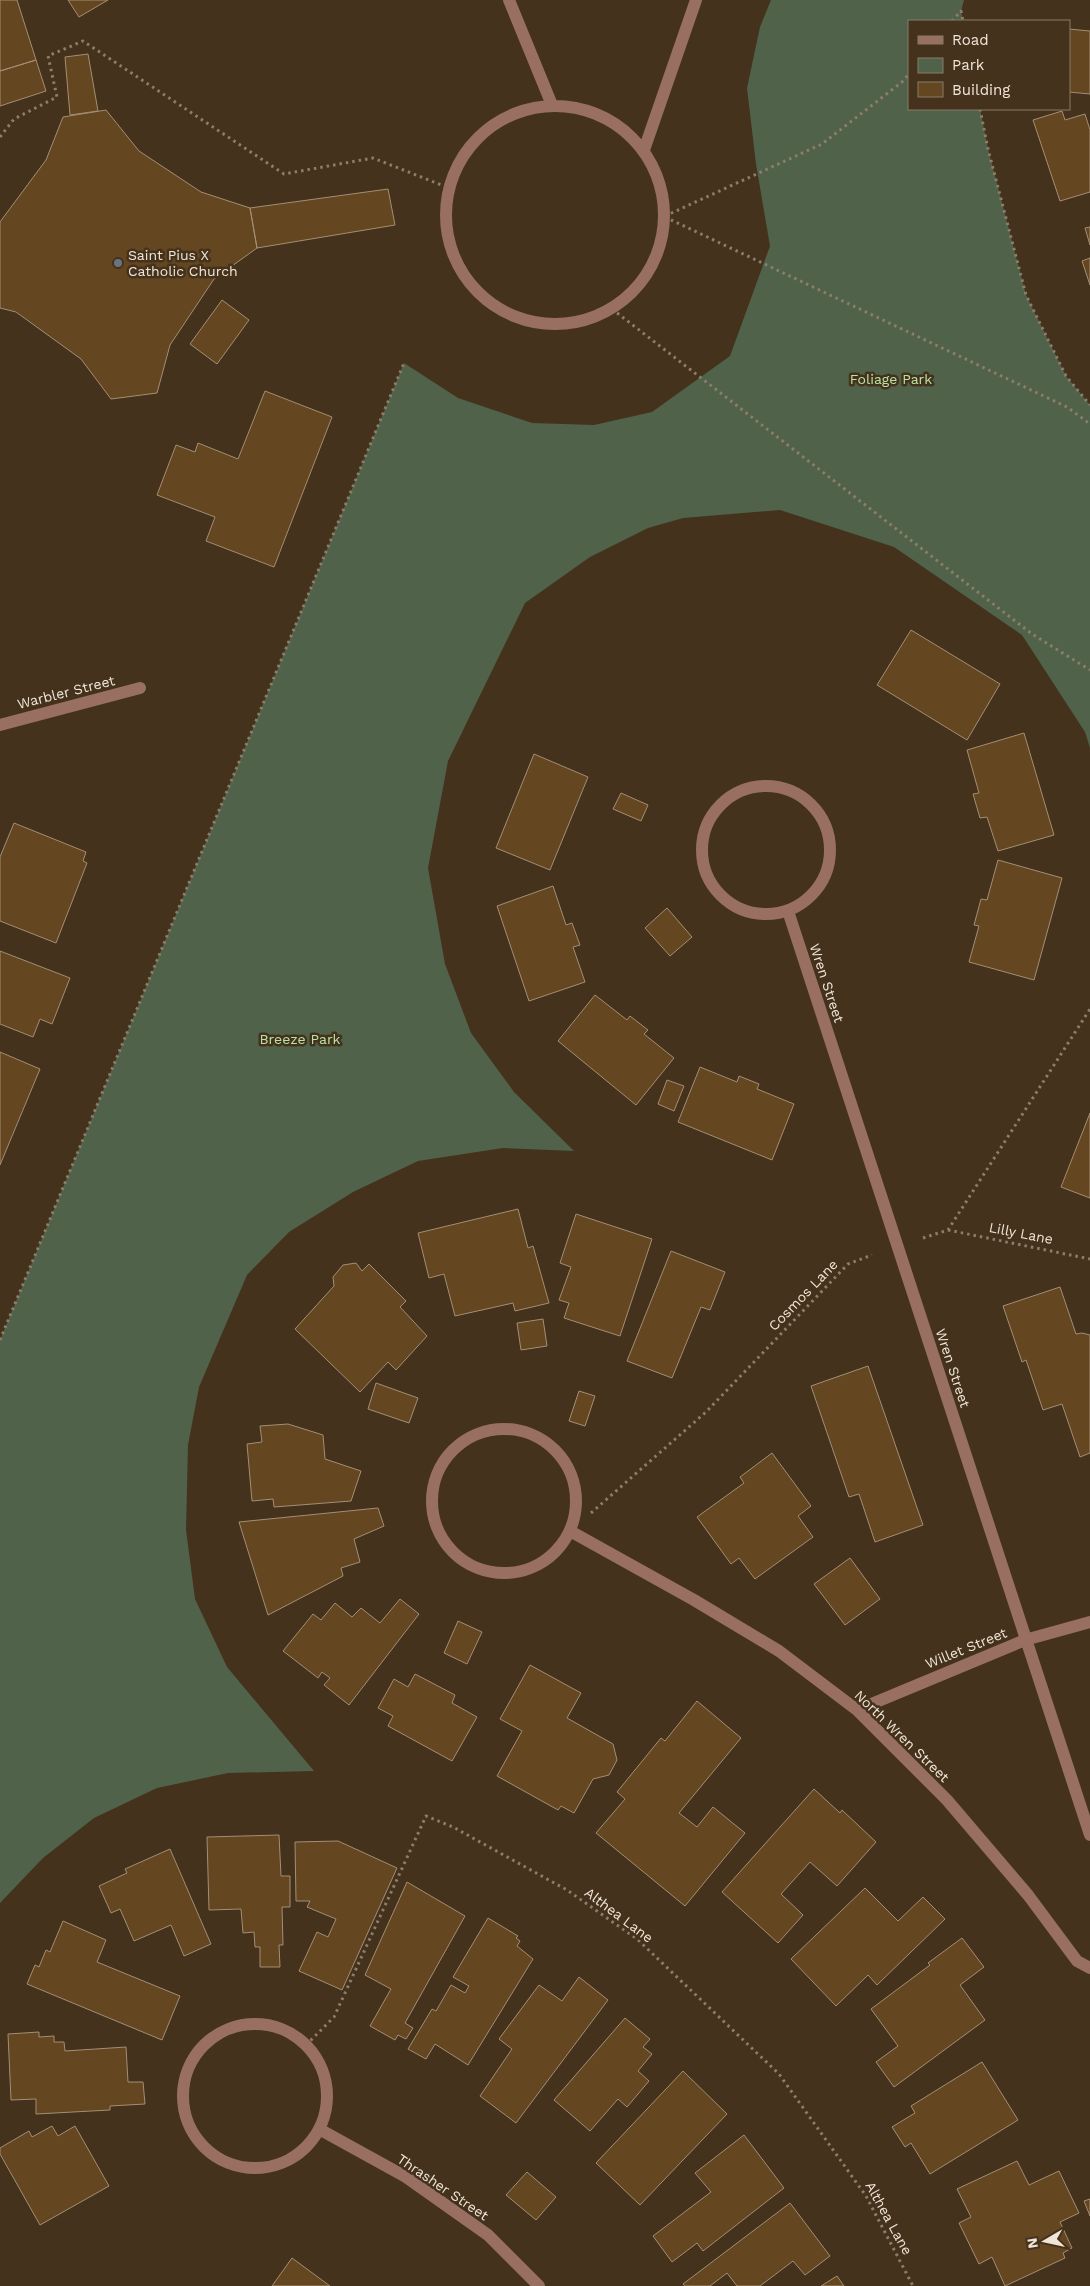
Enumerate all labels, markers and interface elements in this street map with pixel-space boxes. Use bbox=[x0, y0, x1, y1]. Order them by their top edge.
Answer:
legend bbox=[908, 20, 1070, 110]
text: Road bbox=[952, 31, 989, 49]
text: Park bbox=[952, 56, 985, 74]
text: Building bbox=[952, 81, 1010, 99]
place label: Saint Pius X Catholic Church bbox=[128, 247, 238, 279]
marker: Saint Pius X Catholic Church bbox=[112, 257, 124, 269]
park label: Foliage Park bbox=[850, 371, 932, 387]
street label: Warbler Street bbox=[16, 672, 117, 712]
street label: Wren Street bbox=[807, 941, 847, 1025]
park label: Breeze Park bbox=[259, 1031, 341, 1047]
street label: Lilly Lane bbox=[988, 1219, 1054, 1247]
street label: Cosmos Lane bbox=[765, 1256, 841, 1334]
street label: Wren Street bbox=[933, 1326, 973, 1410]
street label: Willet Street bbox=[923, 1624, 1009, 1672]
street label: North Wren Street bbox=[851, 1687, 953, 1785]
street label: Althea Lane bbox=[582, 1884, 656, 1946]
street label: Thrasher Street bbox=[394, 2151, 492, 2224]
street label: Althea Lane bbox=[862, 2179, 916, 2257]
north arrow bbox=[1020, 2216, 1070, 2266]
text: N bbox=[1023, 2237, 1041, 2249]

